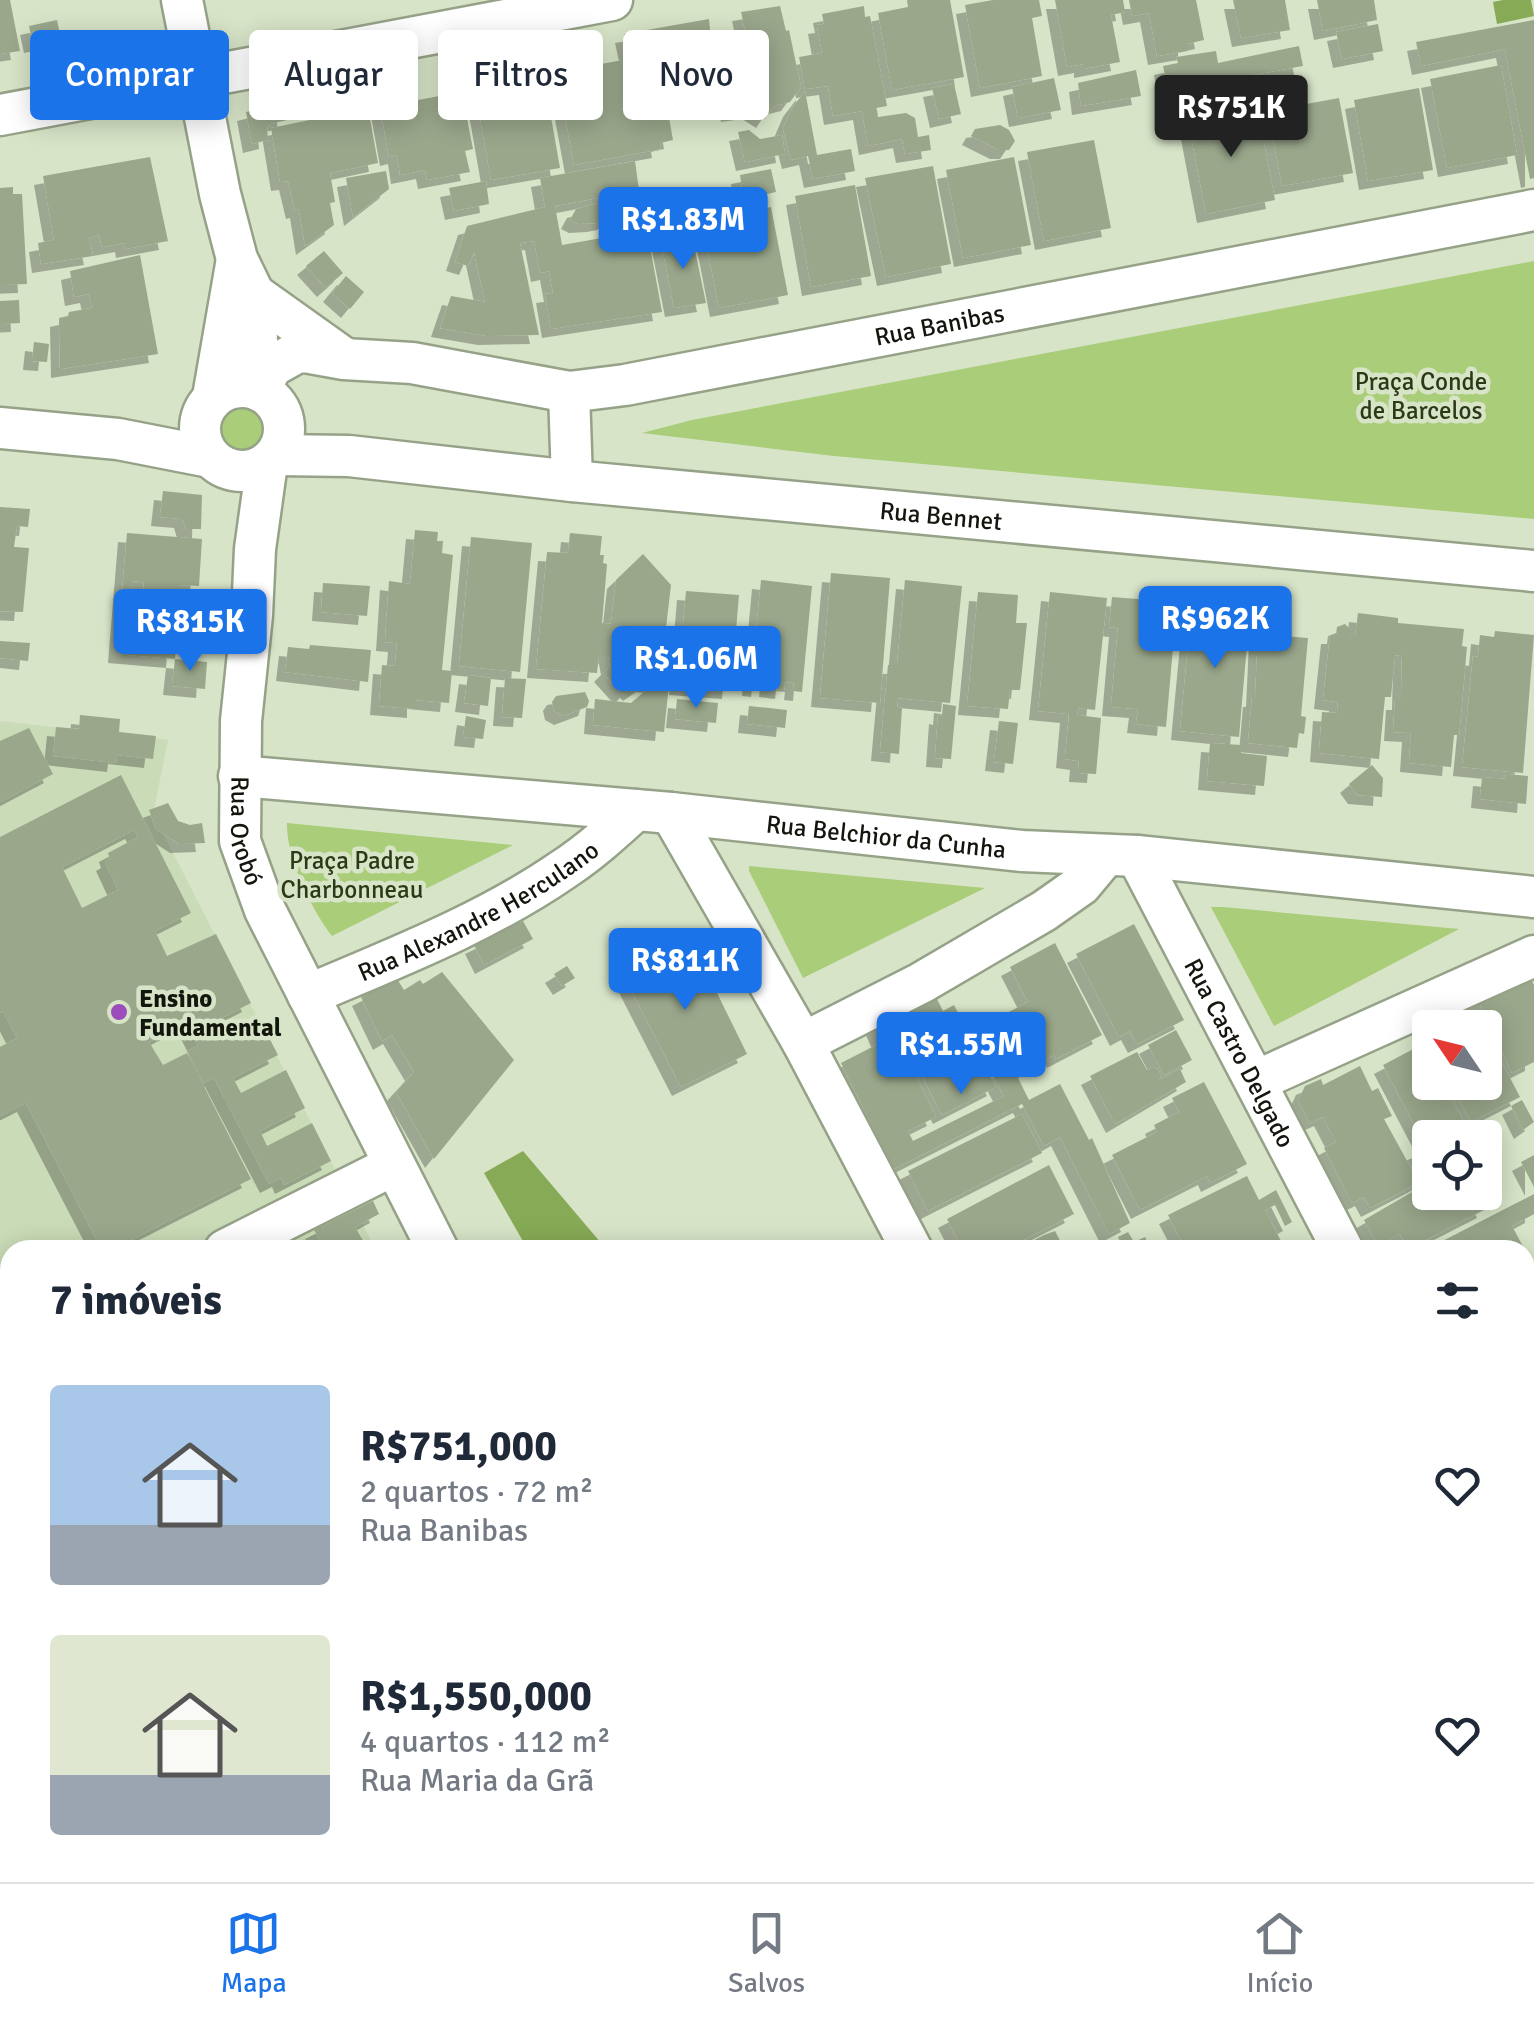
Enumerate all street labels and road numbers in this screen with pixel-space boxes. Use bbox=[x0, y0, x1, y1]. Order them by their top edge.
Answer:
street label: Rua Banibas bbox=[872, 297, 1007, 352]
street label: Rua Bennet bbox=[879, 494, 1004, 537]
street label: Rua Orobó bbox=[225, 776, 270, 889]
street label: Rua Belchior da Cunha bbox=[765, 808, 1008, 865]
street label: Rua Alexandre Herculano bbox=[353, 834, 605, 988]
street label: Rua Castro Delgado bbox=[1178, 953, 1302, 1153]

